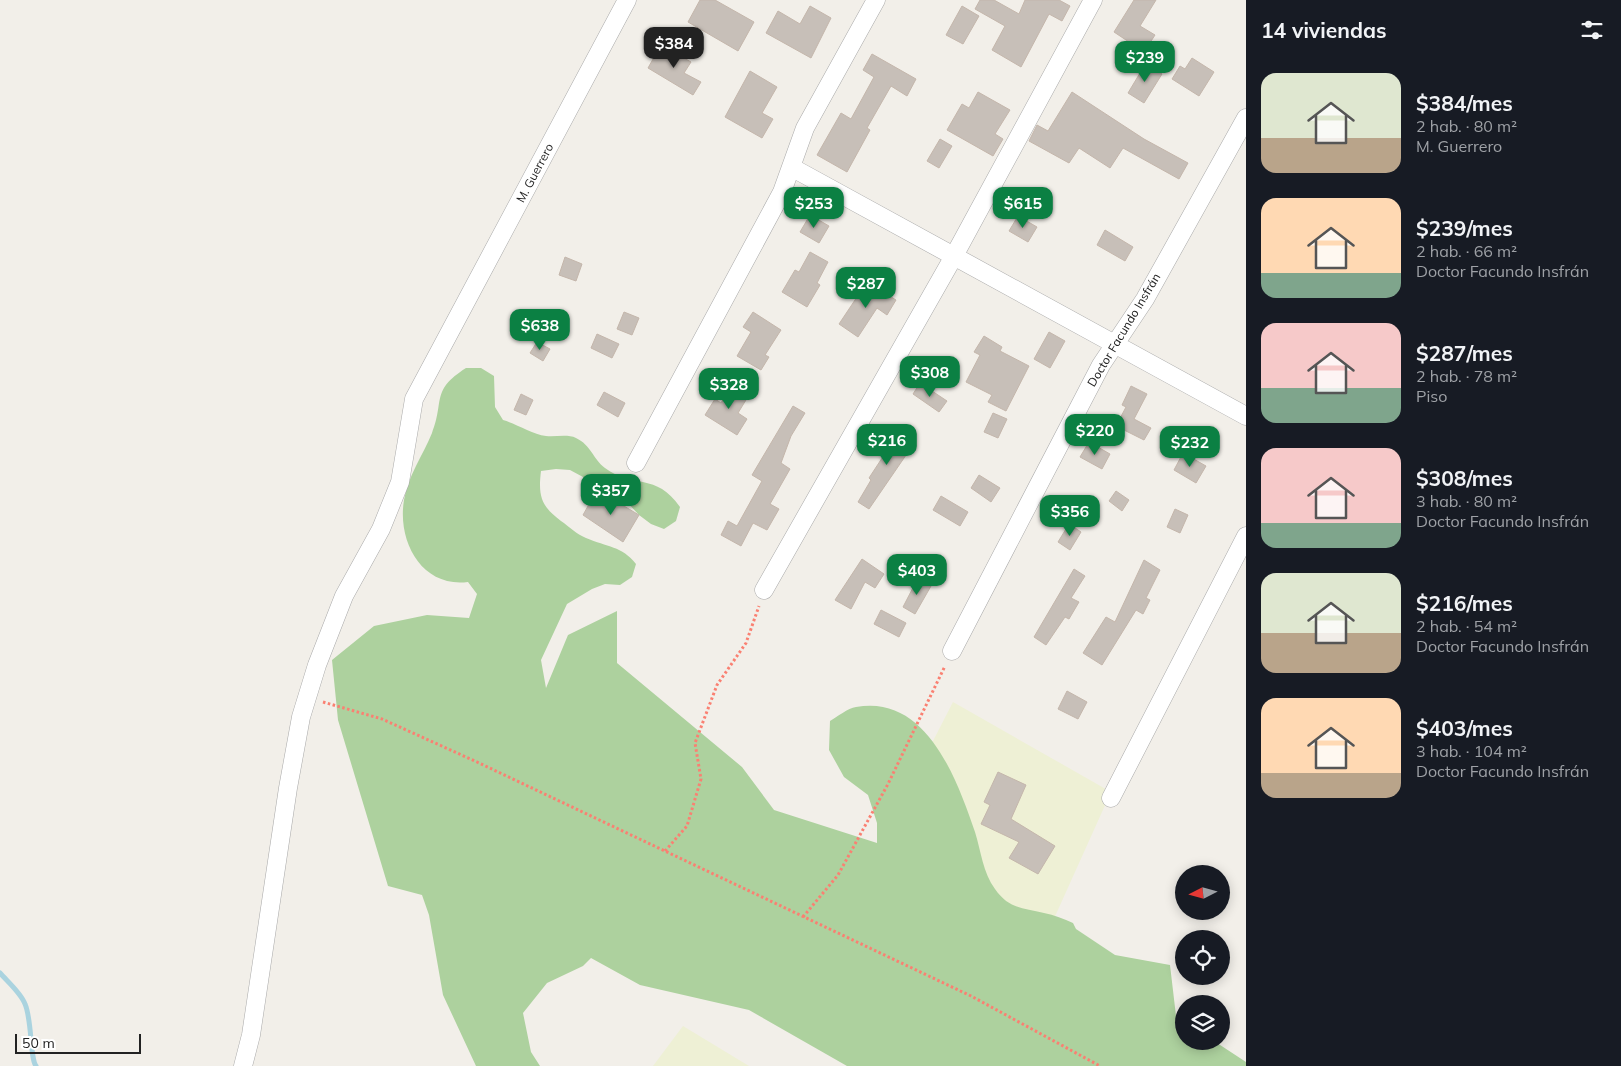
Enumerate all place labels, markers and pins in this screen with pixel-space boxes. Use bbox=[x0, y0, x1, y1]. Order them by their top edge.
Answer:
pin: $384 bbox=[644, 27, 704, 69]
pin: $239 bbox=[1115, 41, 1175, 83]
pin: $253 bbox=[784, 186, 844, 229]
pin: $615 bbox=[993, 186, 1053, 229]
pin: $287 bbox=[836, 266, 896, 309]
pin: $638 bbox=[510, 308, 570, 351]
pin: $308 bbox=[900, 356, 960, 398]
pin: $328 bbox=[699, 368, 759, 410]
pin: $220 bbox=[1065, 414, 1125, 456]
pin: $216 bbox=[857, 424, 917, 466]
pin: $232 bbox=[1160, 426, 1220, 468]
pin: $357 bbox=[581, 474, 641, 516]
pin: $356 bbox=[1040, 494, 1100, 537]
pin: $403 bbox=[887, 554, 947, 596]

